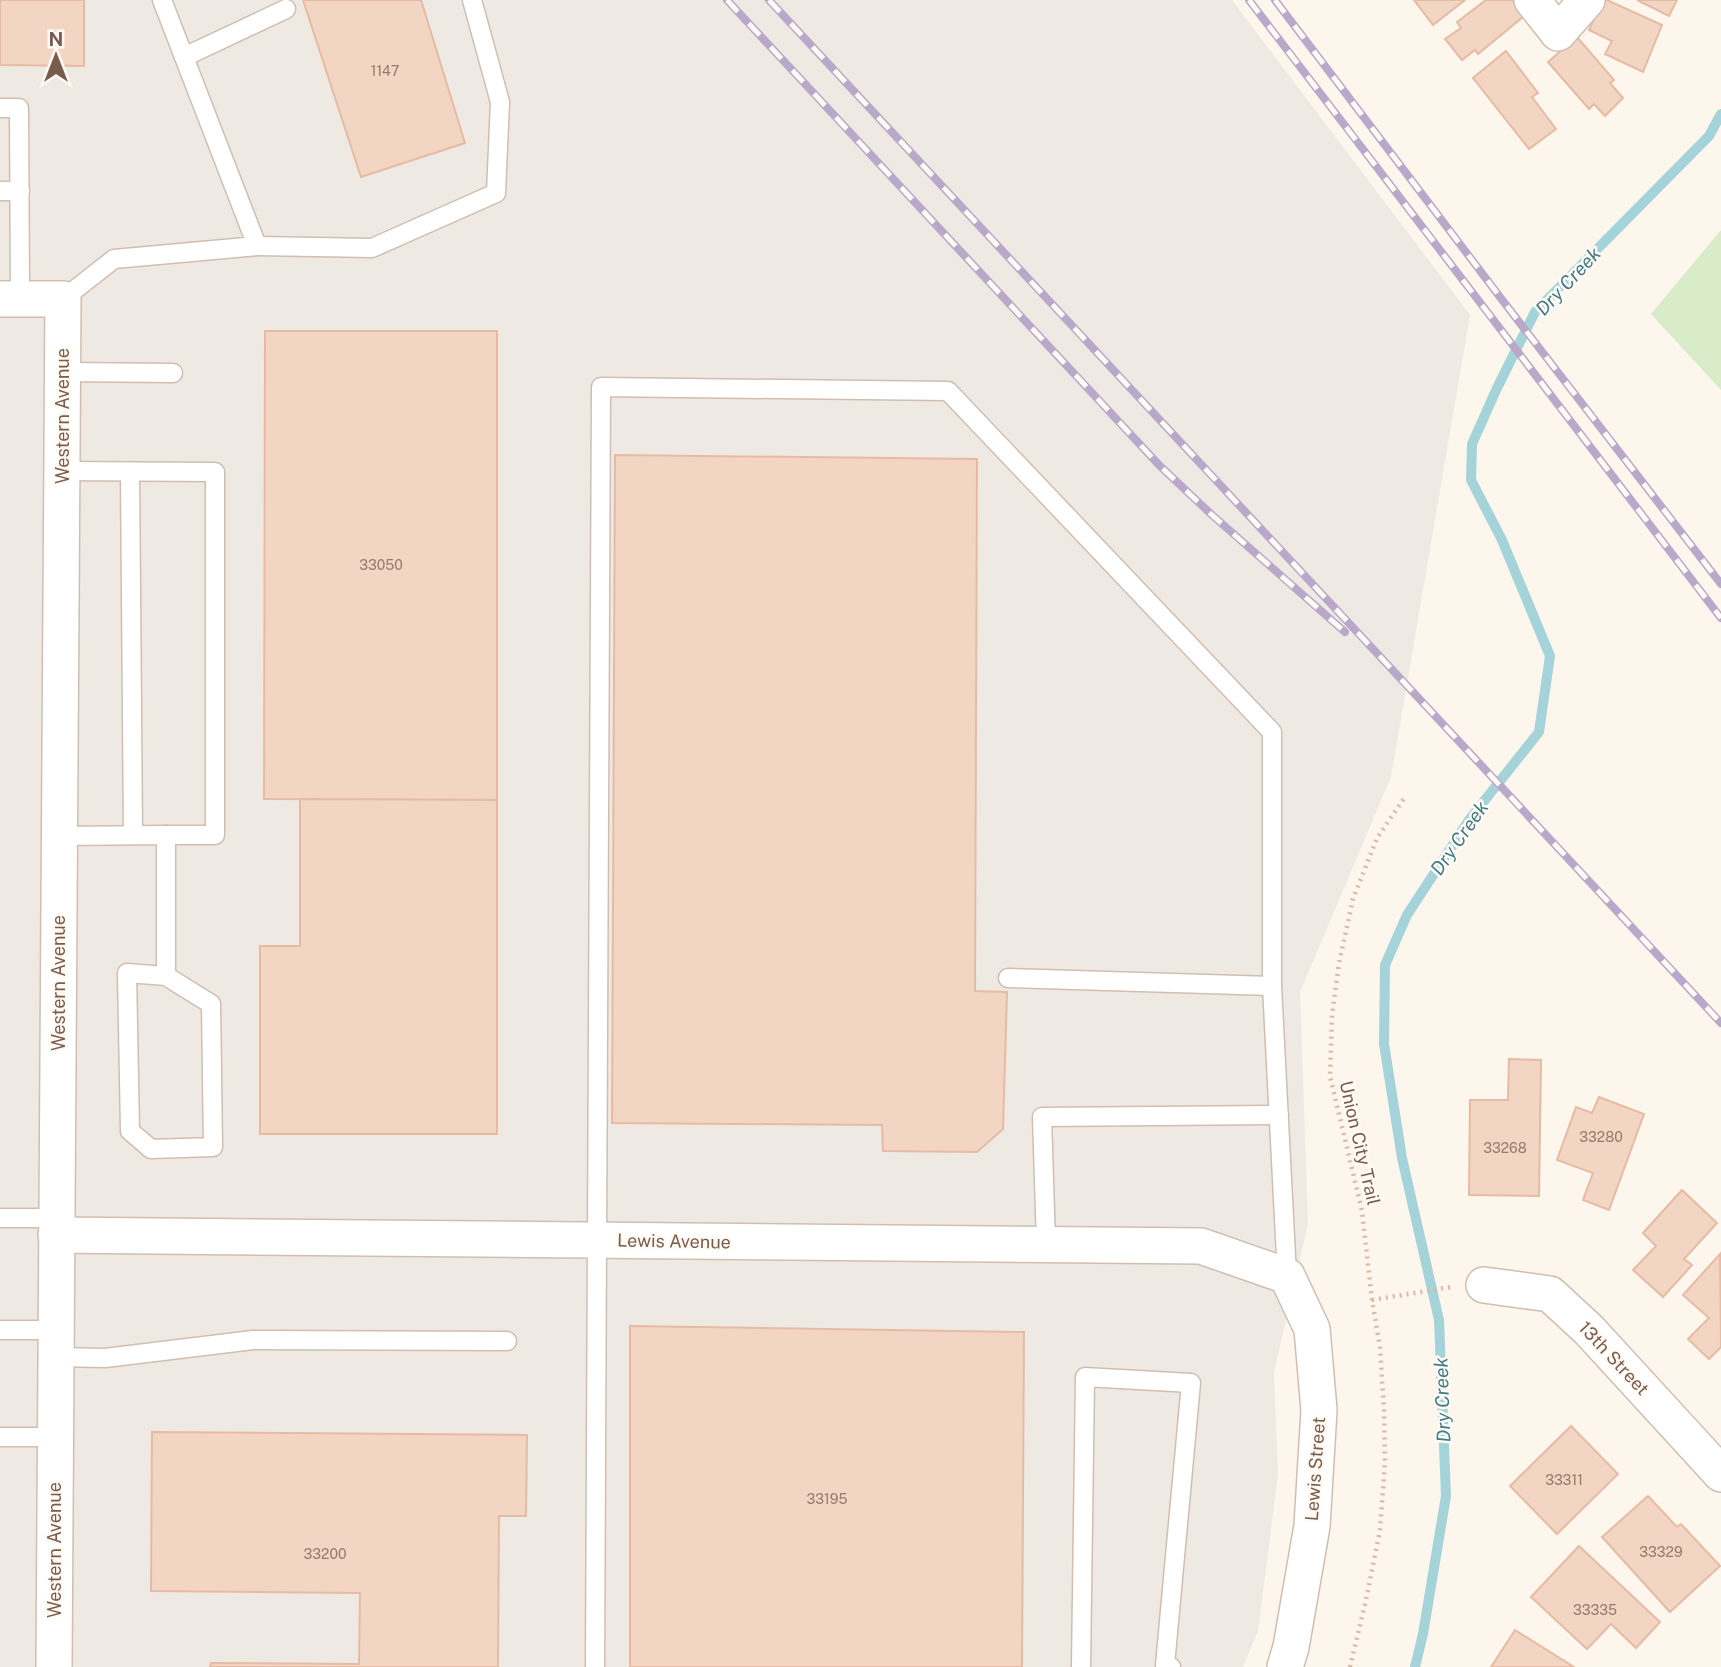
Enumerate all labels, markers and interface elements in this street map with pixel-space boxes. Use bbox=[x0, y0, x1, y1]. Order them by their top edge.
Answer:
north arrow bbox=[21, 21, 91, 91]
text: N bbox=[49, 28, 63, 50]
house number: 1147 bbox=[371, 63, 399, 79]
water label: Dry Creek bbox=[1531, 242, 1606, 320]
street label: Western Avenue bbox=[52, 348, 73, 484]
house number: 33050 bbox=[359, 557, 403, 573]
water label: Dry Creek bbox=[1426, 796, 1493, 879]
street label: Western Avenue bbox=[48, 915, 69, 1051]
street label: Union City Trail bbox=[1335, 1079, 1385, 1207]
house number: 33280 bbox=[1579, 1129, 1623, 1145]
house number: 33268 bbox=[1483, 1140, 1527, 1156]
street label: Lewis Avenue bbox=[617, 1230, 731, 1252]
street label: 13th Street bbox=[1575, 1317, 1653, 1399]
water label: Dry Creek bbox=[1429, 1356, 1454, 1443]
street label: Lewis Street bbox=[1301, 1416, 1329, 1522]
house number: 33311 bbox=[1545, 1472, 1583, 1488]
street label: Western Avenue bbox=[44, 1482, 65, 1618]
house number: 33195 bbox=[807, 1491, 848, 1507]
house number: 33329 bbox=[1639, 1544, 1683, 1560]
house number: 33200 bbox=[304, 1546, 346, 1562]
house number: 33335 bbox=[1573, 1602, 1617, 1618]

